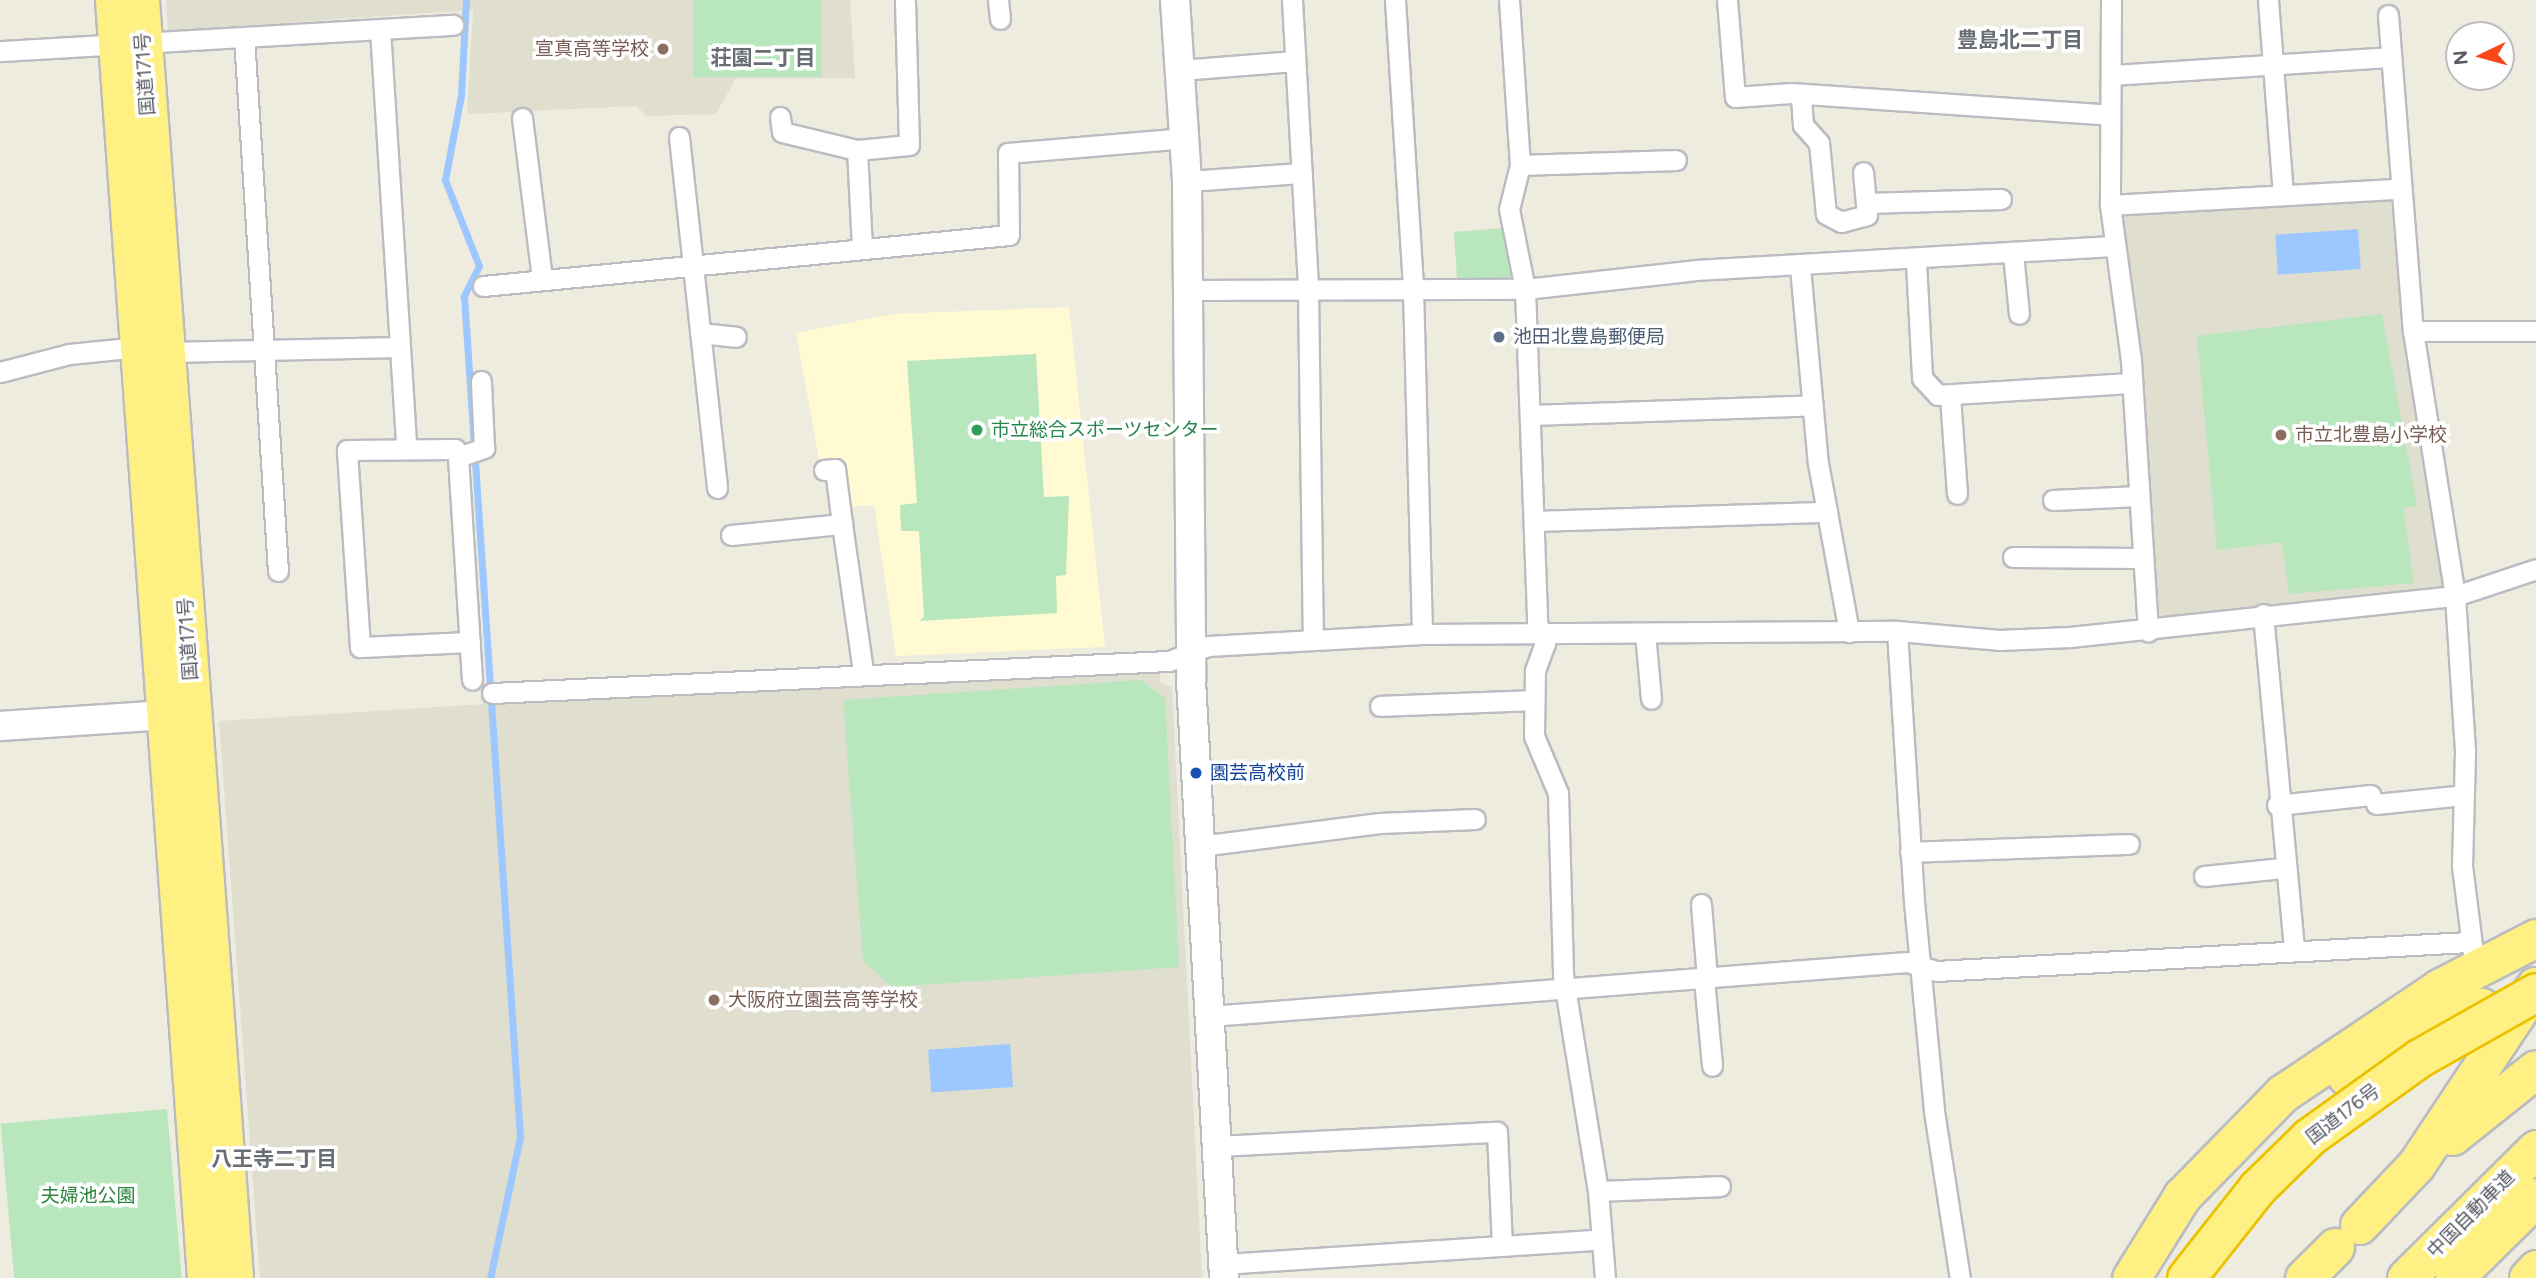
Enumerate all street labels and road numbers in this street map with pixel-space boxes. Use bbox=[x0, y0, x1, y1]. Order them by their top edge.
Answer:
street label: 国道171号 bbox=[131, 32, 159, 116]
street label: 国道171号 bbox=[174, 597, 202, 681]
street label: 国道176号 bbox=[2302, 1079, 2384, 1149]
street label: 中国自動車道 bbox=[2423, 1166, 2519, 1262]

